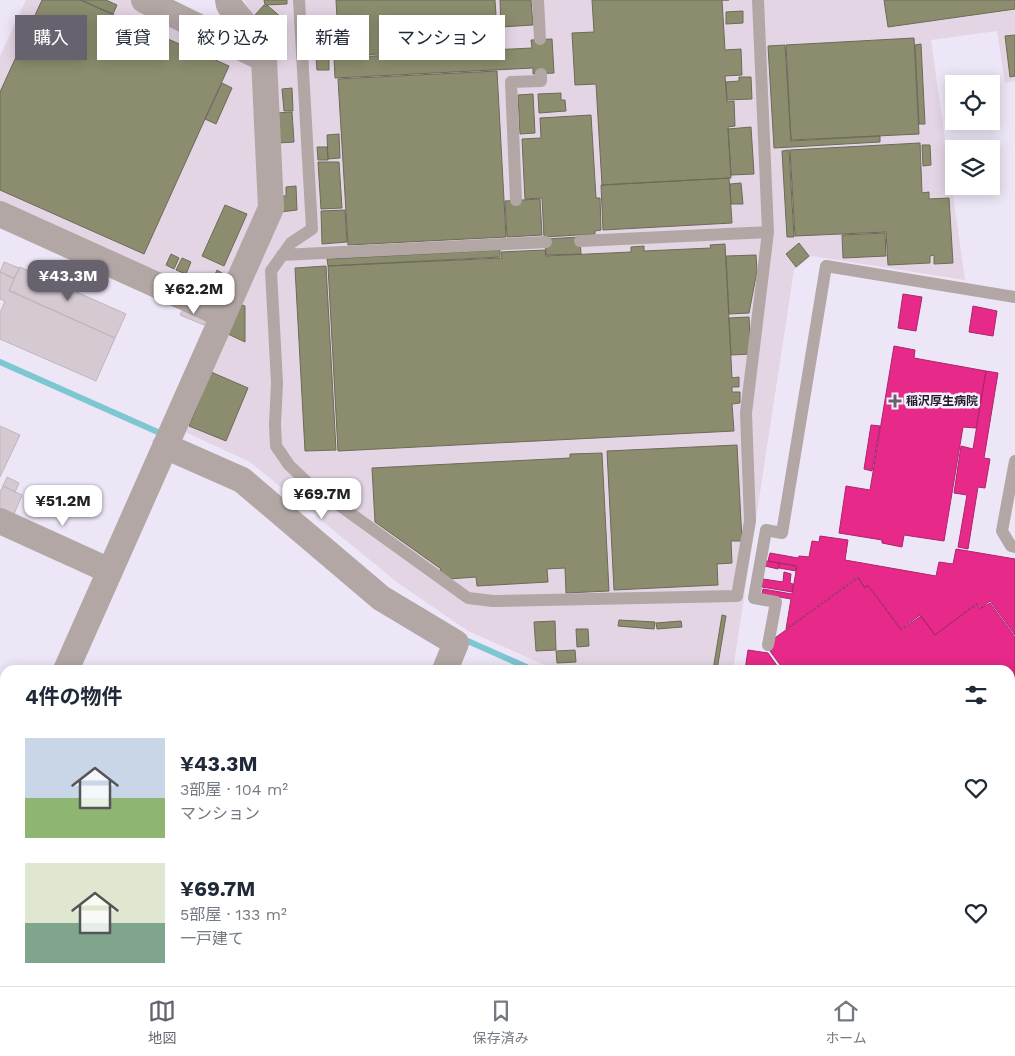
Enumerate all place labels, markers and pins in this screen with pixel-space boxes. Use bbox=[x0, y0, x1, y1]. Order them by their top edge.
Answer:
pin: ¥43.3M bbox=[27, 260, 109, 302]
pin: ¥62.2M bbox=[153, 272, 235, 315]
marker: 稲沢厚生病院 bbox=[888, 394, 902, 408]
place label: 稲沢厚生病院 bbox=[906, 394, 978, 408]
pin: ¥69.7M bbox=[281, 478, 363, 520]
pin: ¥51.2M bbox=[22, 484, 104, 527]

